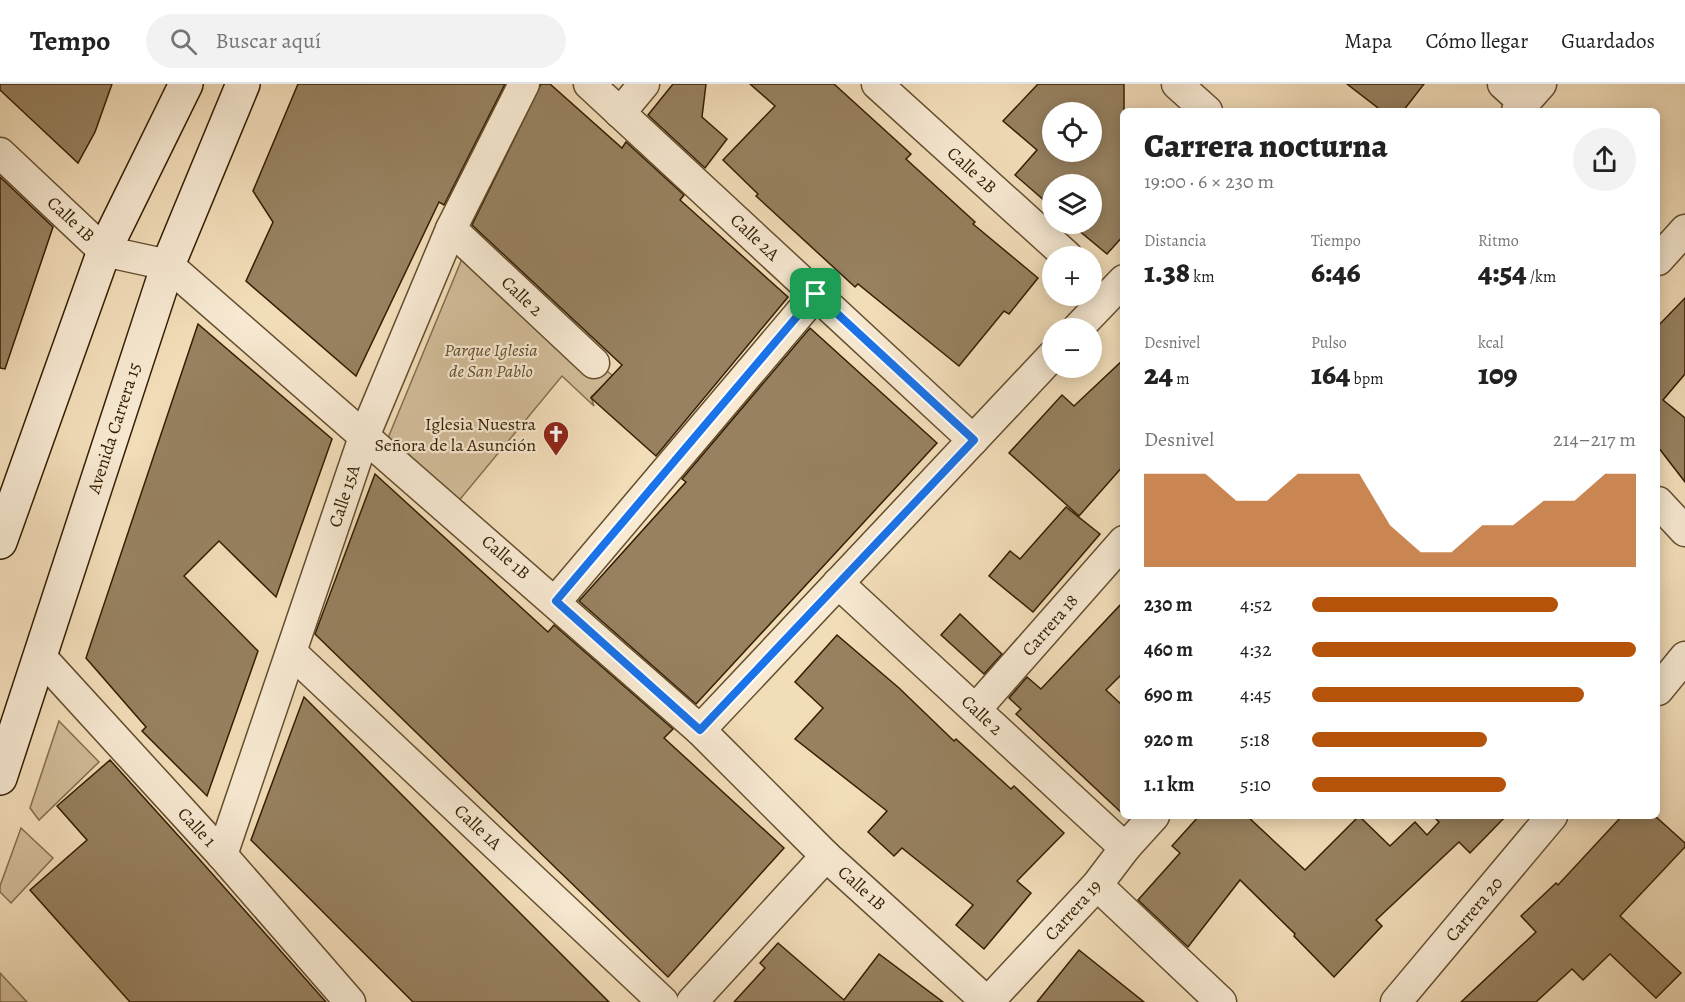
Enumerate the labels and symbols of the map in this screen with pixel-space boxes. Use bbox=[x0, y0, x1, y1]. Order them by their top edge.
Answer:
street label: Calle 2B bbox=[942, 141, 1002, 199]
street label: Calle 1B bbox=[42, 191, 100, 247]
street label: Calle 2A bbox=[725, 208, 785, 266]
pin bbox=[790, 268, 841, 319]
street label: Calle 2 bbox=[496, 271, 548, 322]
park label: Parque Iglesia de San Pablo bbox=[444, 338, 538, 383]
street label: Avenida Carrera 15 bbox=[81, 359, 146, 498]
place label: Iglesia Nuestra Señora de la Asunción bbox=[374, 412, 537, 457]
church icon: Iglesia Nuestra Señora de la Asunción bbox=[541, 419, 571, 457]
street label: Calle 15A bbox=[323, 461, 366, 530]
street label: Calle 1B bbox=[477, 529, 535, 585]
street label: Carrera 18 bbox=[1016, 589, 1084, 661]
street label: Calle 2 bbox=[956, 690, 1008, 741]
street label: Calle 1A bbox=[449, 799, 507, 855]
street label: Calle 1 bbox=[172, 802, 222, 852]
street label: Calle 1B bbox=[833, 860, 891, 916]
street label: Carrera 20 bbox=[1440, 871, 1508, 947]
street label: Carrera 19 bbox=[1039, 874, 1107, 946]

